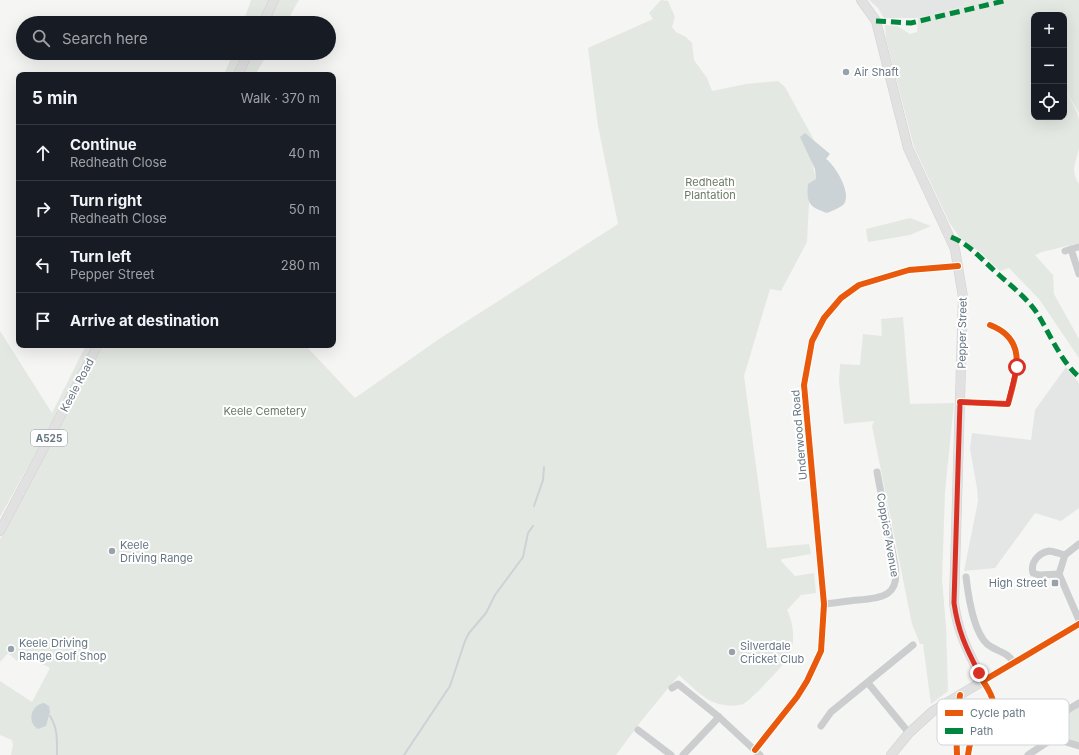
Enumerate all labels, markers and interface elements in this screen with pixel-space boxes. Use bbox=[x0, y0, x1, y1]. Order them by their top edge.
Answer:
map controls bbox=[1031, 12, 1067, 120]
button: + bbox=[1031, 12, 1067, 48]
search box bbox=[16, 16, 336, 60]
icon: search bbox=[30, 27, 52, 49]
text: Search here bbox=[62, 29, 148, 48]
button: − bbox=[1031, 48, 1067, 84]
place label: Air Shaft bbox=[854, 65, 899, 79]
marker: Air Shaft bbox=[841, 67, 851, 77]
button: locate bbox=[1031, 84, 1067, 120]
text: 5 min bbox=[32, 88, 78, 108]
text: Walk · 370 m bbox=[241, 90, 320, 106]
text: Continue bbox=[70, 135, 137, 154]
icon: ahead bbox=[32, 142, 54, 164]
text: 40 m bbox=[288, 145, 320, 161]
text: Redheath Close bbox=[70, 154, 167, 170]
park label: Redheath Plantation bbox=[684, 175, 736, 202]
text: Turn right bbox=[70, 191, 142, 210]
icon: right bbox=[32, 198, 54, 220]
text: 50 m bbox=[289, 201, 320, 217]
text: Redheath Close bbox=[70, 210, 167, 226]
text: Turn left bbox=[70, 247, 131, 266]
icon: left bbox=[32, 254, 54, 276]
text: 280 m bbox=[281, 257, 320, 273]
text: Pepper Street bbox=[70, 266, 155, 282]
street label: Pepper Street bbox=[954, 297, 970, 369]
icon: arrive bbox=[32, 310, 54, 332]
text: Arrive at destination bbox=[70, 311, 219, 330]
street label: Keele Road bbox=[57, 356, 97, 414]
route start bbox=[1008, 358, 1026, 376]
street label: Underwood Road bbox=[788, 389, 810, 481]
park label: Keele Cemetery bbox=[224, 404, 306, 418]
road number: A525 bbox=[31, 430, 67, 446]
street label: Coppice Avenue bbox=[874, 492, 902, 578]
place label: Keele Driving Range bbox=[120, 538, 193, 565]
marker: Keele Driving Range bbox=[107, 546, 117, 556]
place label: High Street bbox=[989, 576, 1047, 590]
marker: High Street bbox=[1050, 578, 1060, 588]
place label: Keele Driving Range Golf Shop bbox=[19, 636, 107, 663]
place label: Silverdale Cricket Club bbox=[740, 639, 804, 666]
marker: Keele Driving Range Golf Shop bbox=[6, 644, 16, 654]
marker: Silverdale Cricket Club bbox=[727, 647, 737, 657]
route end bbox=[970, 664, 988, 682]
legend bbox=[937, 699, 1069, 745]
text: Cycle path bbox=[970, 706, 1026, 720]
text: Path bbox=[970, 724, 993, 738]

